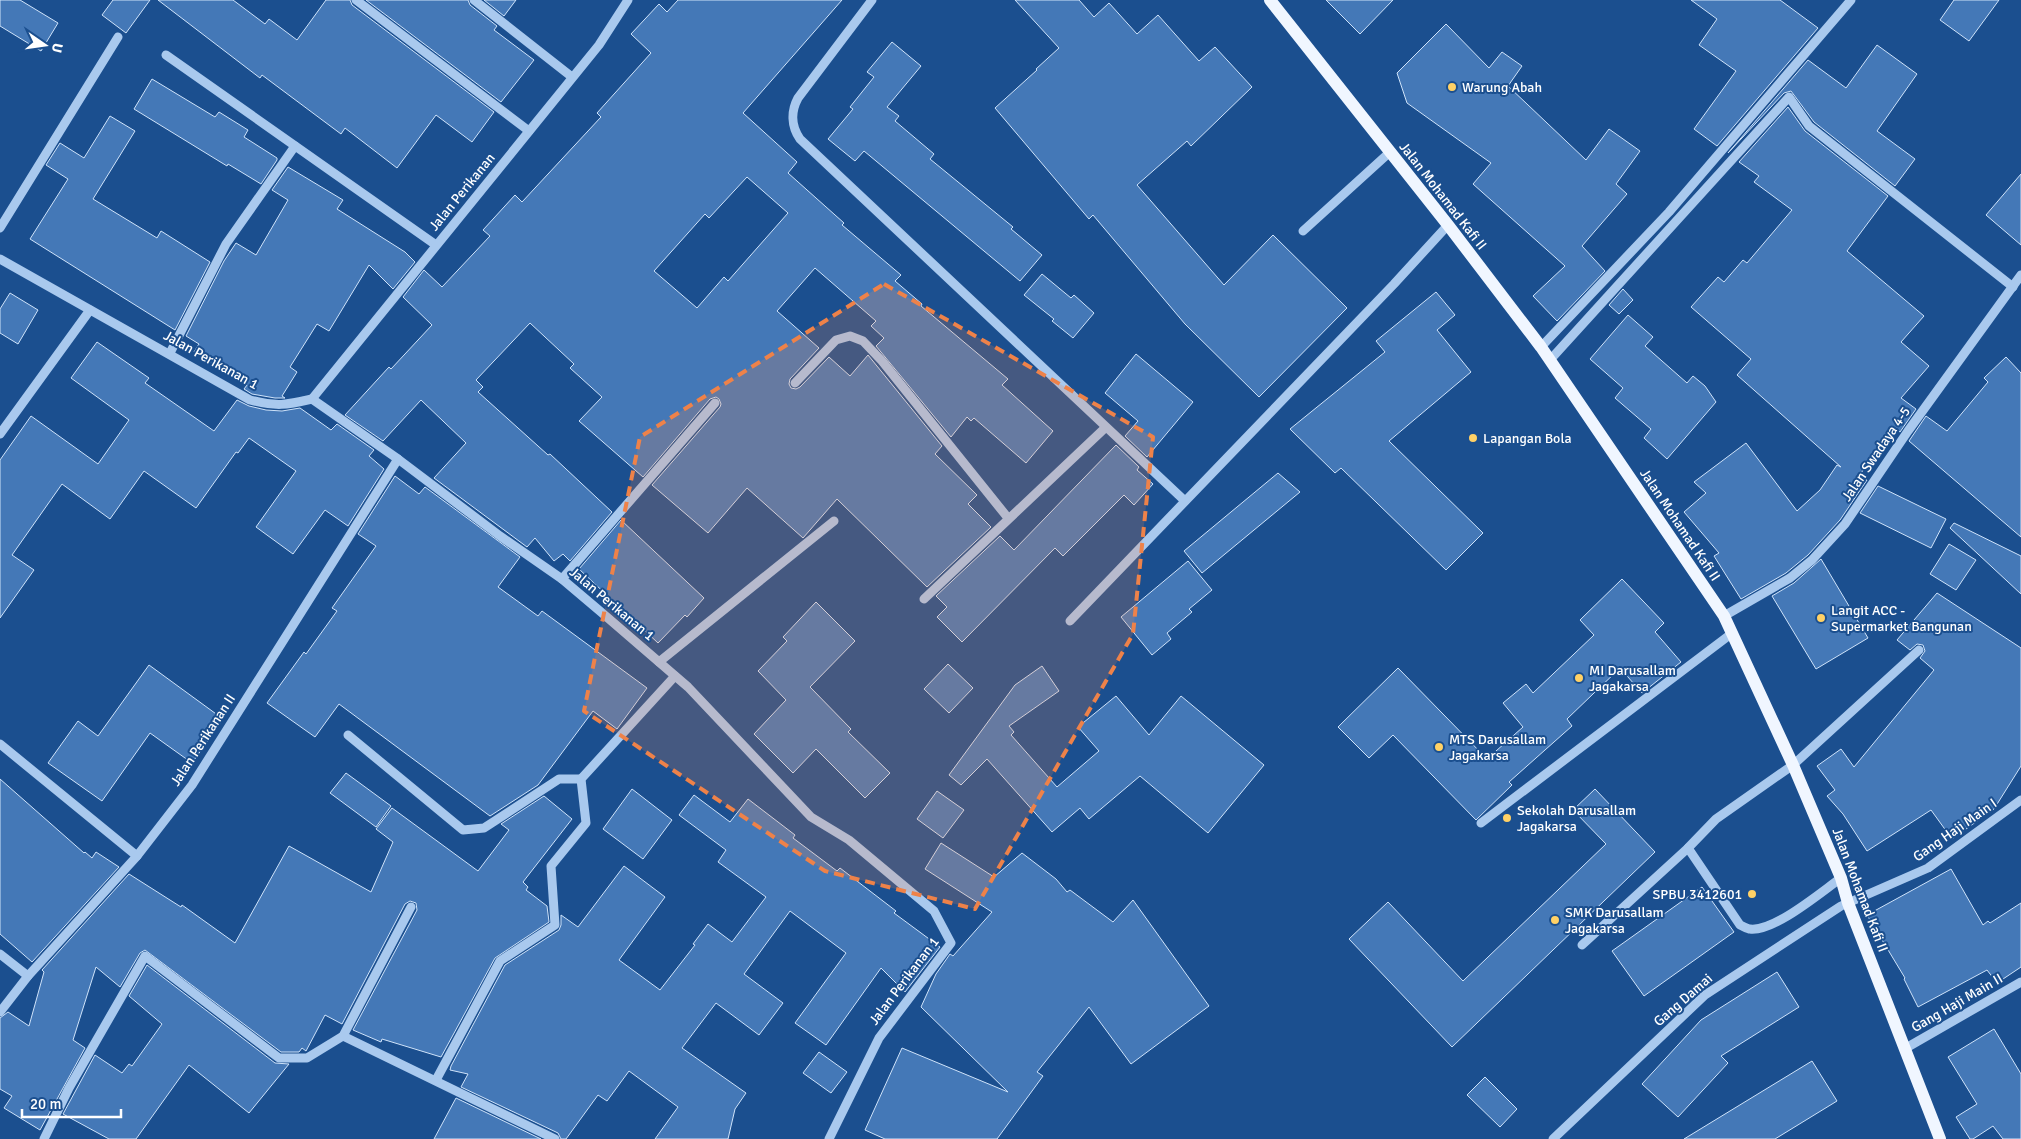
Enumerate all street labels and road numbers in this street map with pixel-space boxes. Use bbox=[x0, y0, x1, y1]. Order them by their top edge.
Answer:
street label: Jalan Mohamad Kafi II bbox=[1396, 139, 1490, 253]
street label: Jalan Perikanan bbox=[425, 150, 499, 234]
street label: Jalan Perikanan 1 bbox=[161, 327, 261, 393]
street label: Jalan Swadaya 4-5 bbox=[1838, 403, 1914, 505]
street label: Jalan Mohamad Kafi II bbox=[1636, 466, 1724, 584]
street label: Jalan Perikanan 1 bbox=[566, 563, 658, 645]
street label: Jalan Perikanan II bbox=[167, 691, 239, 789]
street label: Gang Haji Main I bbox=[1910, 795, 2000, 865]
street label: Jalan Mohamad Kafi II bbox=[1828, 825, 1892, 955]
street label: Jalan Perikanan 1 bbox=[865, 934, 943, 1028]
street label: Gang Damai bbox=[1650, 970, 1716, 1030]
street label: Gang Haji Main II bbox=[1908, 970, 2006, 1036]

